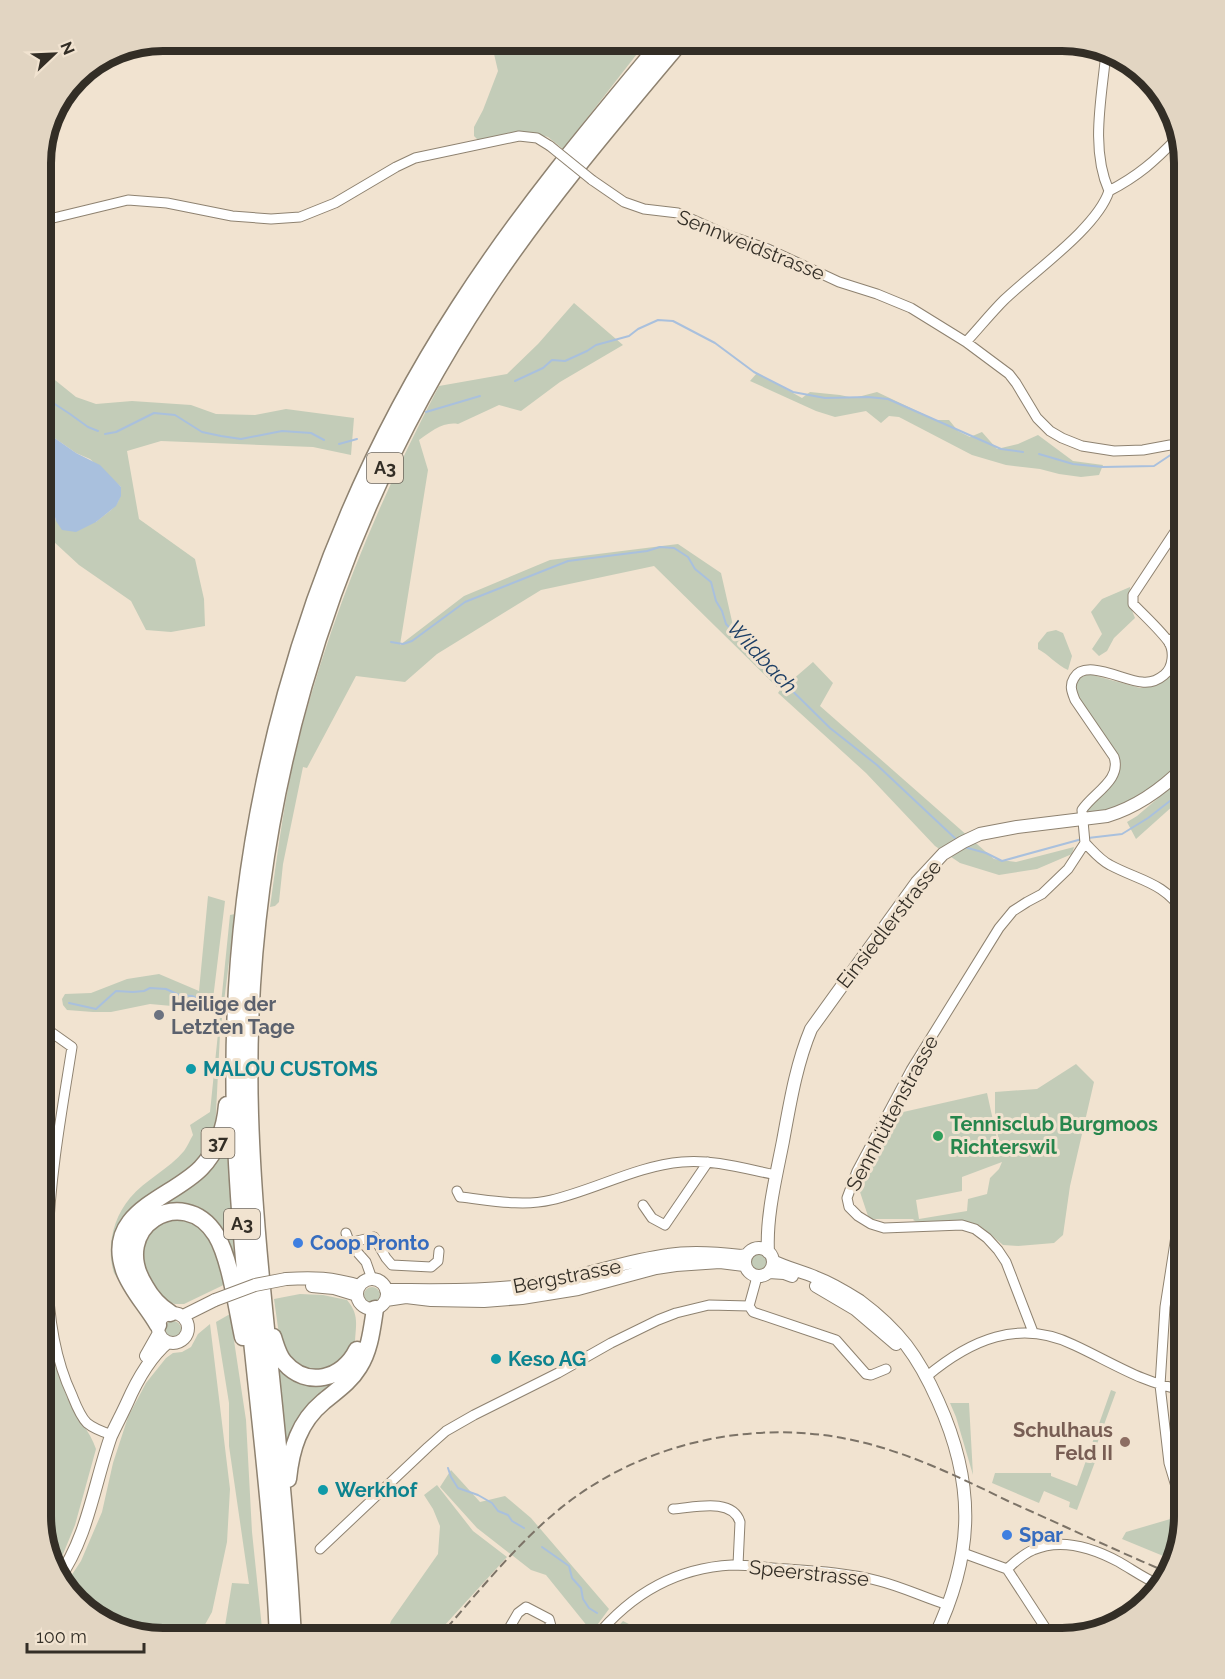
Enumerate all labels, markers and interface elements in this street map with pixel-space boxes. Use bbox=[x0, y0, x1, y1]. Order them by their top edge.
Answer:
north arrow bbox=[24, 24, 84, 84]
text: N bbox=[56, 39, 78, 58]
street label: Sennweidstrasse bbox=[674, 205, 828, 286]
road number: A3 bbox=[367, 453, 403, 483]
water label: Wildbach bbox=[722, 615, 803, 699]
street label: Einsiedlerstrasse bbox=[832, 855, 947, 993]
place label: Heilige der Letzten Tage bbox=[171, 992, 295, 1039]
marker: Heilige der Letzten Tage bbox=[152, 1008, 166, 1022]
street label: Sennhüttenstrasse bbox=[841, 1031, 943, 1195]
place label: MALOU CUSTOMS bbox=[203, 1057, 378, 1081]
marker: MALOU CUSTOMS bbox=[184, 1062, 198, 1076]
place label: Tennisclub Burgmoos Richterswil bbox=[950, 1112, 1158, 1159]
road number: 37 bbox=[202, 1128, 234, 1158]
marker: Tennisclub Burgmoos Richterswil bbox=[931, 1129, 945, 1143]
road number: A3 bbox=[224, 1209, 260, 1239]
place label: Coop Pronto bbox=[310, 1231, 429, 1255]
marker: Coop Pronto bbox=[291, 1236, 305, 1250]
street label: Bergstrasse bbox=[511, 1254, 623, 1298]
place label: Keso AG bbox=[508, 1347, 586, 1371]
marker: Keso AG bbox=[489, 1352, 503, 1366]
place label: Schulhaus Feld II bbox=[1013, 1418, 1113, 1465]
marker: Schulhaus Feld II bbox=[1118, 1435, 1132, 1449]
place label: Werkhof bbox=[335, 1478, 418, 1502]
marker: Werkhof bbox=[316, 1483, 330, 1497]
place label: Spar bbox=[1019, 1523, 1063, 1547]
marker: Spar bbox=[1000, 1528, 1014, 1542]
street label: Speerstrasse bbox=[748, 1555, 870, 1591]
scale bar bbox=[27, 1616, 144, 1654]
text: 100 m bbox=[36, 1626, 87, 1647]

